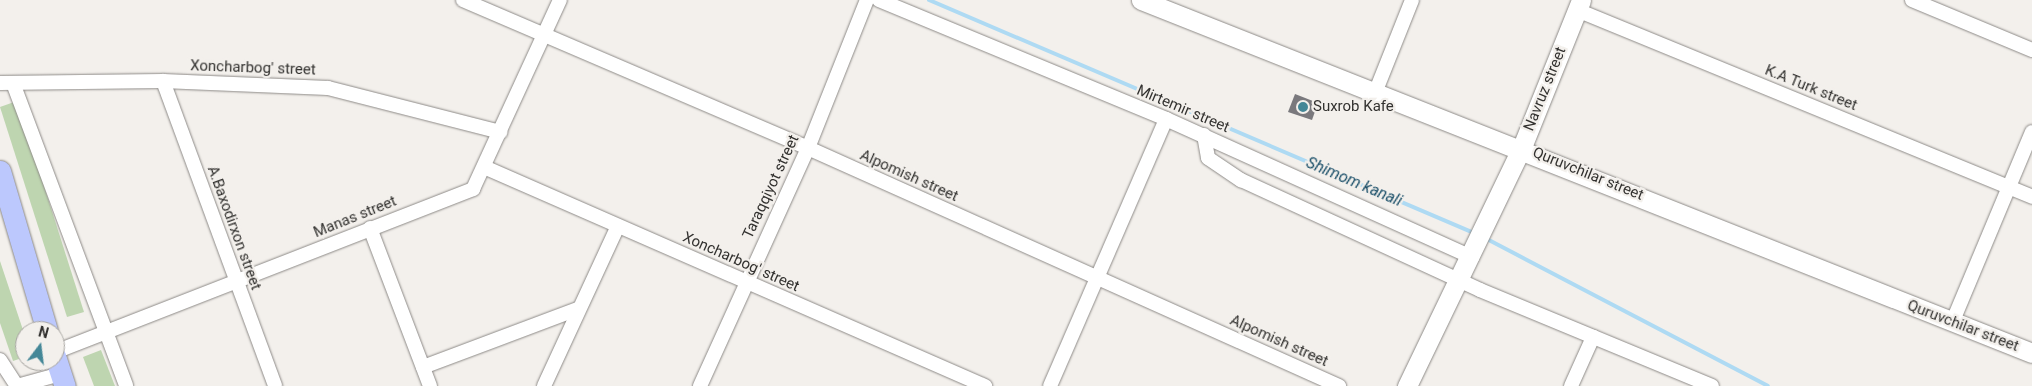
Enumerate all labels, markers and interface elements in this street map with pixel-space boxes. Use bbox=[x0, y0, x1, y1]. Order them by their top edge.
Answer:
street label: Navruz street bbox=[1520, 44, 1570, 134]
street label: Xoncharbog' street bbox=[190, 57, 316, 79]
street label: K.A Turk street bbox=[1762, 61, 1860, 115]
street label: Mirtemir street bbox=[1134, 81, 1232, 137]
place label: Suxrob Kafe bbox=[1313, 98, 1394, 116]
marker: Suxrob Kafe bbox=[1297, 101, 1309, 113]
street label: Taraqqiyot street bbox=[739, 132, 803, 242]
street label: Quruvchilar street bbox=[1530, 144, 1646, 204]
street label: Alpomish street bbox=[857, 146, 961, 206]
water label: Shimom kanali bbox=[1303, 153, 1405, 211]
street label: A.Baxodirxon street bbox=[203, 164, 265, 292]
street label: Manas street bbox=[311, 192, 399, 242]
street label: Xoncharbog' street bbox=[680, 228, 802, 296]
street label: Quruvchilar street bbox=[1905, 296, 2021, 356]
street label: Alpomish street bbox=[1227, 311, 1331, 371]
north arrow bbox=[15, 321, 65, 371]
text: N bbox=[37, 323, 50, 341]

